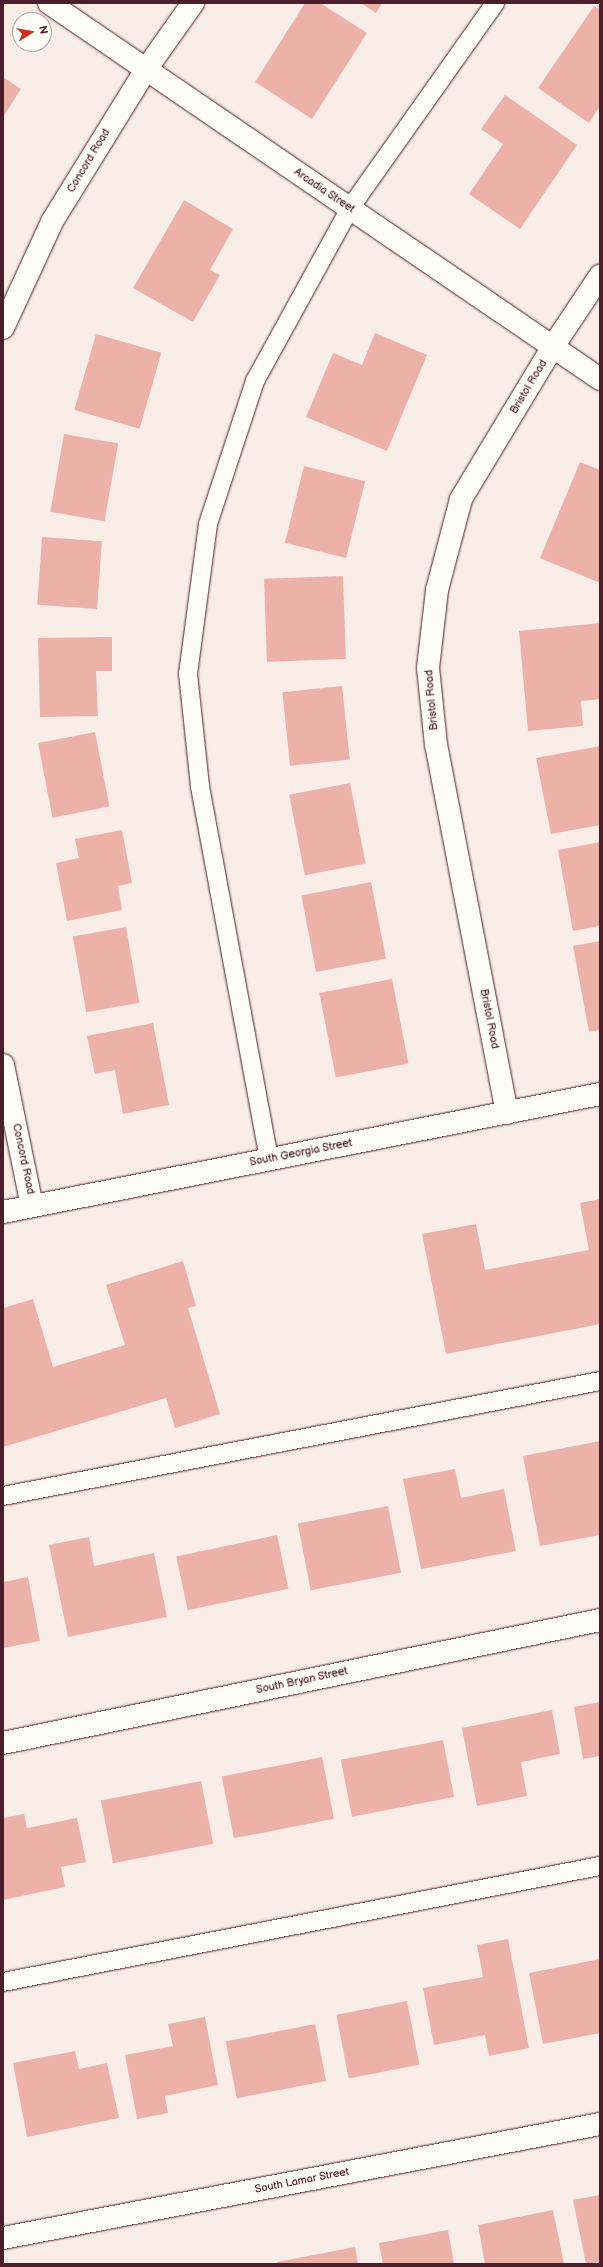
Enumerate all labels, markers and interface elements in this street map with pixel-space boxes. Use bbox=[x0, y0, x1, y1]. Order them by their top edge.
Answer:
north arrow bbox=[12, 12, 52, 52]
text: N bbox=[36, 25, 50, 35]
street label: Concord Road bbox=[65, 127, 113, 195]
street label: Arcadia Street bbox=[291, 166, 357, 216]
street label: Bristol Road bbox=[508, 358, 550, 416]
street label: Bristol Road bbox=[423, 669, 441, 731]
street label: Bristol Road bbox=[477, 988, 501, 1050]
street label: Concord Road bbox=[9, 1122, 37, 1196]
street label: South Georgia Street bbox=[248, 1137, 354, 1169]
street label: South Bryan Street bbox=[255, 1665, 349, 1697]
street label: South Lamar Street bbox=[254, 2165, 350, 2197]

